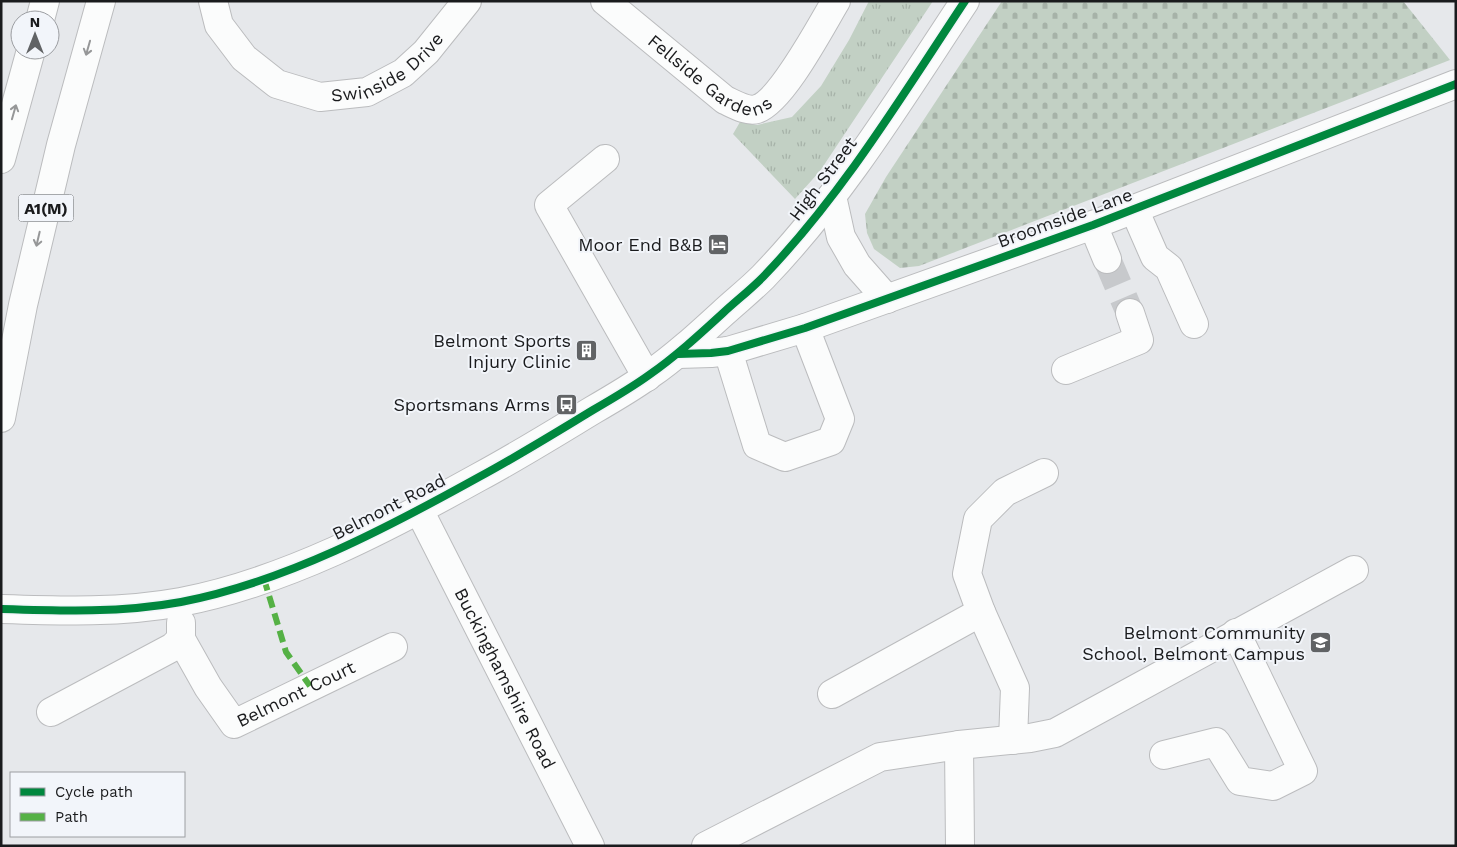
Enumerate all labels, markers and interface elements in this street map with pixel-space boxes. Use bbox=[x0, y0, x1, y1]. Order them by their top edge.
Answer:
north arrow bbox=[10, 10, 60, 60]
text: N bbox=[30, 14, 40, 30]
street label: Swinside Drive bbox=[330, 28, 447, 106]
street label: Fellside Gardens bbox=[644, 30, 776, 120]
one-way arrow bbox=[82, 40, 92, 56]
one-way arrow bbox=[9, 104, 19, 120]
street label: High Street bbox=[784, 132, 861, 225]
street label: Broomside Lane bbox=[994, 183, 1135, 252]
road number: A1(M) bbox=[18, 194, 74, 222]
one-way arrow bbox=[33, 231, 42, 247]
hotel icon: Moor End B&B bbox=[707, 233, 731, 257]
place label: Moor End B&B bbox=[578, 234, 703, 255]
place label: Belmont Sports Injury Clinic bbox=[433, 330, 571, 372]
building icon: Belmont Sports Injury Clinic bbox=[575, 339, 599, 363]
bus stop icon: Sportsmans Arms bbox=[554, 393, 578, 417]
place label: Sportsmans Arms bbox=[393, 394, 550, 415]
street label: Belmont Road bbox=[329, 469, 449, 544]
street label: Buckinghamshire Road bbox=[450, 584, 560, 772]
place label: Belmont Community School, Belmont Campus bbox=[1082, 622, 1306, 664]
school or university icon: Belmont Community School, Belmont Campus bbox=[1309, 631, 1333, 655]
street label: Belmont Court bbox=[233, 656, 359, 731]
legend bbox=[10, 772, 185, 837]
text: Cycle path bbox=[55, 783, 133, 801]
text: Path bbox=[55, 808, 88, 826]

